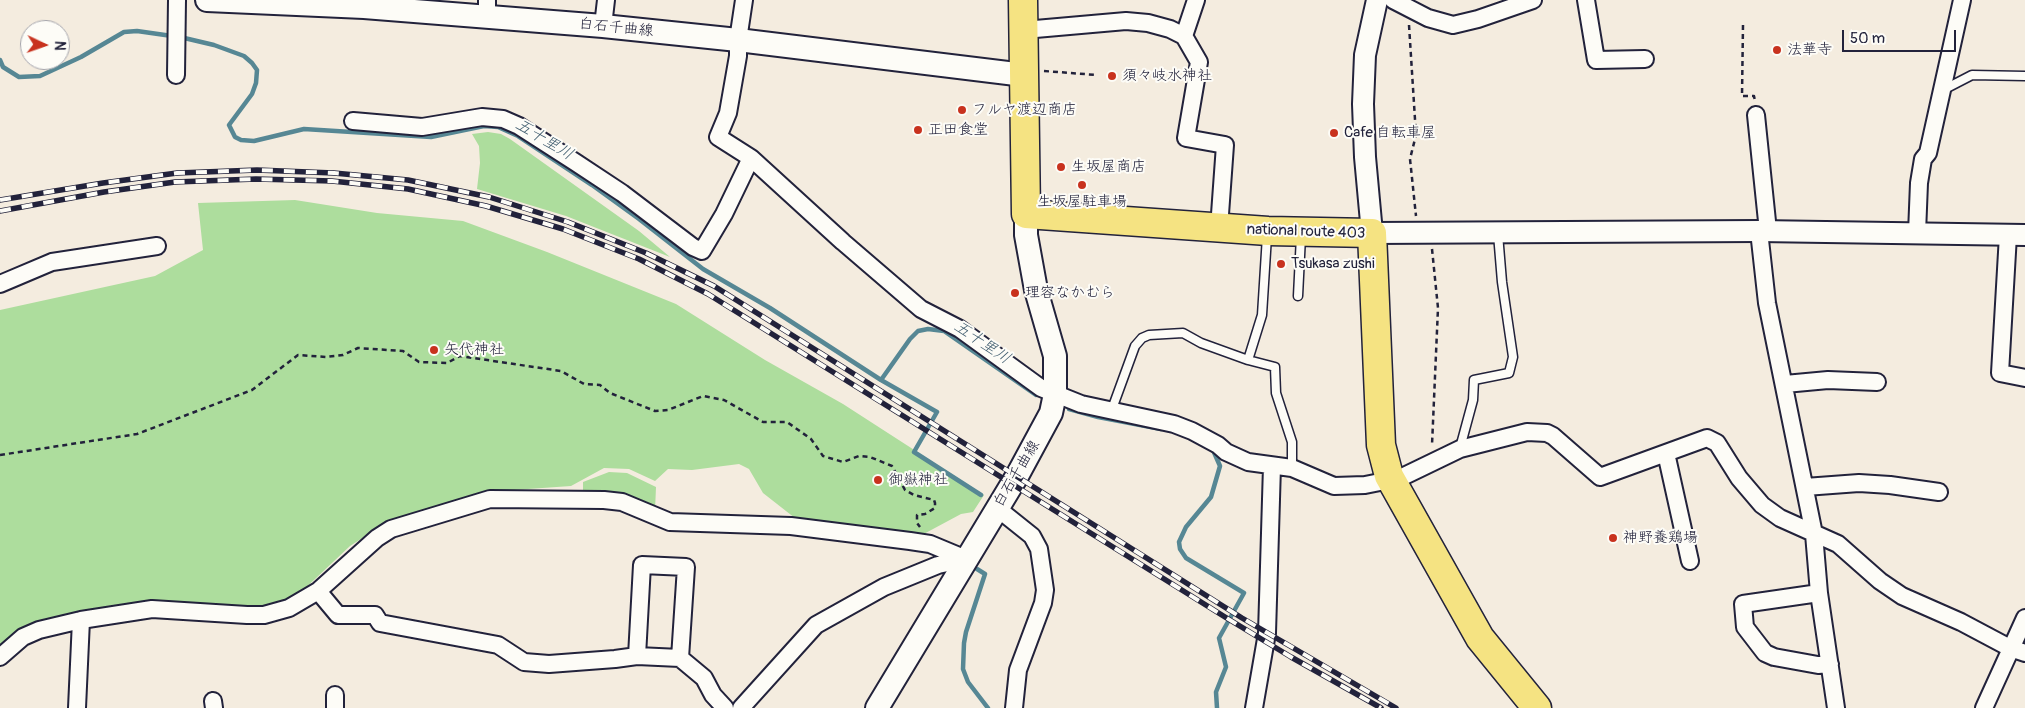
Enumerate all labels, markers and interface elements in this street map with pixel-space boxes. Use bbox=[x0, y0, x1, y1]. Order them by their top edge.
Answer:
street label: 白石千曲線 bbox=[578, 15, 654, 41]
north arrow bbox=[20, 20, 70, 70]
scale bar bbox=[1845, 20, 1959, 52]
text: 50 m bbox=[1850, 29, 1885, 48]
text: N bbox=[51, 41, 68, 51]
place label: 法華寺 bbox=[1787, 41, 1832, 59]
marker: 法華寺 bbox=[1771, 44, 1783, 56]
place label: 須々岐水神社 bbox=[1122, 67, 1212, 85]
marker: 須々岐水神社 bbox=[1106, 70, 1118, 82]
place label: フルヤ渡辺商店 bbox=[972, 101, 1077, 119]
marker: フルヤ渡辺商店 bbox=[956, 104, 968, 116]
water label: 五十里川 bbox=[512, 115, 576, 165]
place label: 正田食堂 bbox=[928, 121, 988, 139]
marker: 正田食堂 bbox=[912, 124, 924, 136]
place label: Cafe 自転車屋 bbox=[1344, 124, 1436, 142]
marker: Cafe 自転車屋 bbox=[1328, 127, 1340, 139]
place label: 生坂屋商店 bbox=[1071, 158, 1146, 176]
marker: 生坂屋商店 bbox=[1055, 161, 1067, 173]
marker: 生坂屋駐車場 bbox=[1076, 179, 1088, 191]
place label: 生坂屋駐車場 bbox=[1037, 193, 1127, 211]
street label: national route 403 bbox=[1246, 221, 1366, 243]
place label: Tsukasa zushi bbox=[1291, 255, 1375, 273]
marker: Tsukasa zushi bbox=[1275, 258, 1287, 270]
place label: 理容なかむら bbox=[1025, 284, 1115, 302]
marker: 理容なかむら bbox=[1009, 287, 1021, 299]
water label: 五十里川 bbox=[950, 317, 1014, 369]
place label: 矢代神社 bbox=[444, 341, 504, 359]
marker: 矢代神社 bbox=[428, 344, 440, 356]
street label: 白石千曲線 bbox=[990, 437, 1044, 511]
place label: 御嶽神社 bbox=[888, 471, 948, 489]
marker: 御嶽神社 bbox=[872, 474, 884, 486]
place label: 神野養鶏場 bbox=[1623, 529, 1698, 547]
marker: 神野養鶏場 bbox=[1607, 532, 1619, 544]

